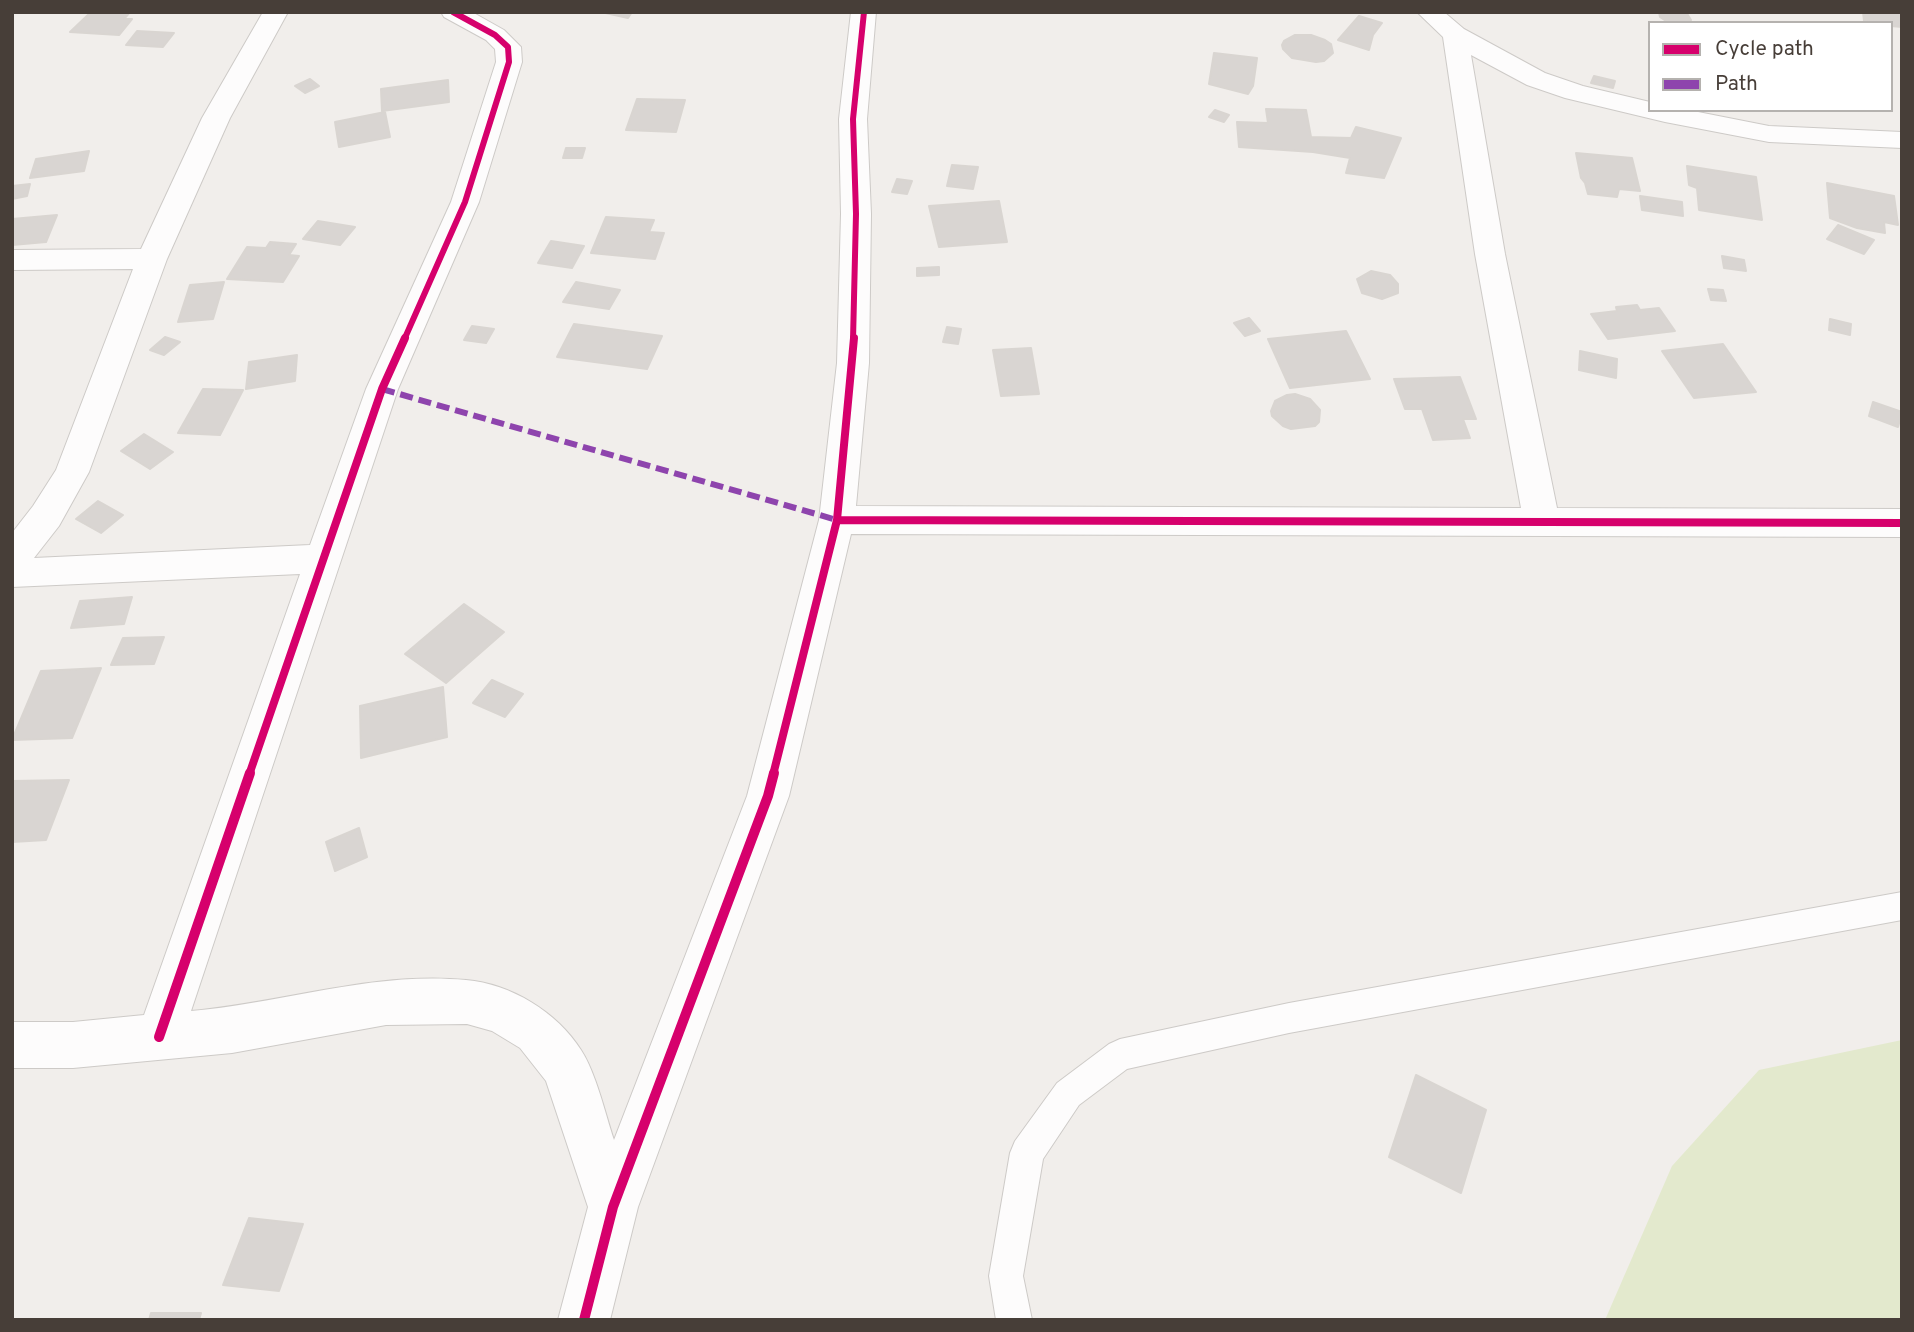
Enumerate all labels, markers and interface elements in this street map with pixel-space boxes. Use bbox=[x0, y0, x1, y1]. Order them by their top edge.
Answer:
legend bbox=[1648, 21, 1893, 112]
text: Cycle path bbox=[1715, 36, 1814, 63]
text: Path bbox=[1715, 71, 1758, 98]

